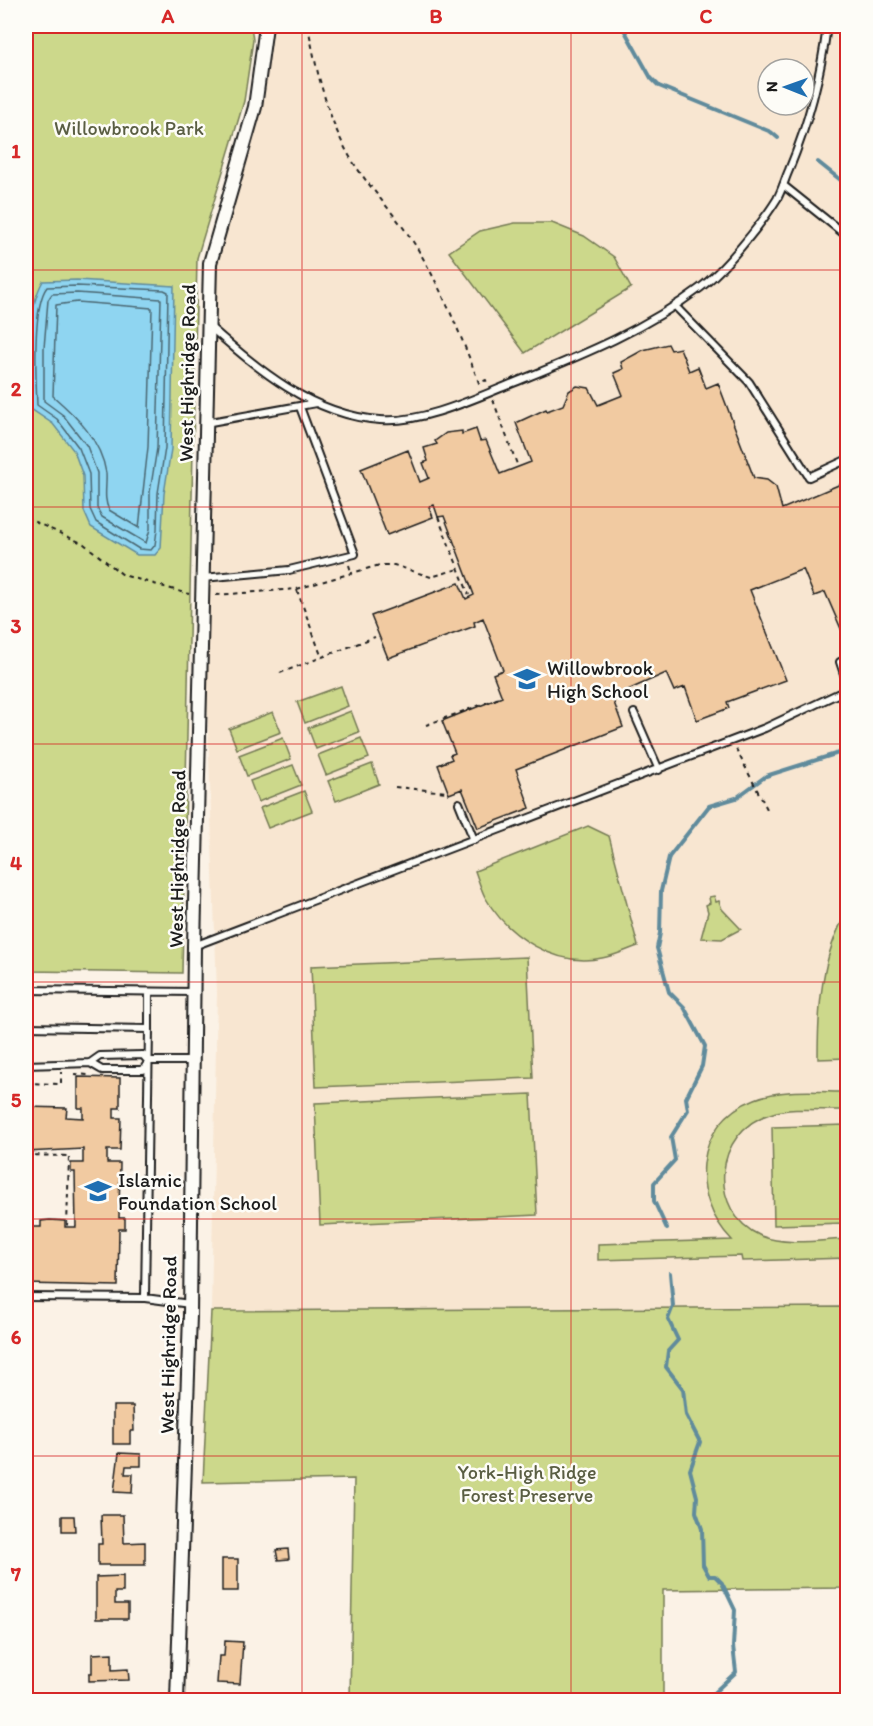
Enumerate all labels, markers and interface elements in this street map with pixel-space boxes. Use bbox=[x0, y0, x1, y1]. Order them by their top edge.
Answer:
text: A bbox=[161, 4, 175, 28]
text: B bbox=[430, 4, 443, 28]
text: C bbox=[700, 4, 713, 28]
north arrow bbox=[756, 57, 816, 117]
text: N bbox=[762, 81, 781, 92]
park label: Willowbrook Park bbox=[54, 116, 204, 140]
text: 1 bbox=[11, 139, 21, 163]
street label: West Highridge Road bbox=[173, 284, 201, 462]
text: 2 bbox=[11, 377, 22, 401]
text: 3 bbox=[11, 614, 22, 638]
place label: Willowbrook High School bbox=[547, 656, 654, 703]
school or university icon: Willowbrook High School bbox=[512, 664, 542, 694]
street label: West Highridge Road bbox=[163, 770, 191, 948]
text: 4 bbox=[10, 851, 22, 875]
text: 5 bbox=[11, 1088, 22, 1112]
place label: Islamic Foundation School bbox=[118, 1168, 277, 1215]
school or university icon: Islamic Foundation School bbox=[83, 1176, 113, 1206]
street label: West Highridge Road bbox=[154, 1256, 182, 1434]
text: 6 bbox=[11, 1325, 22, 1349]
park label: York-High Ridge Forest Preserve bbox=[458, 1460, 596, 1507]
text: 7 bbox=[10, 1562, 21, 1586]

